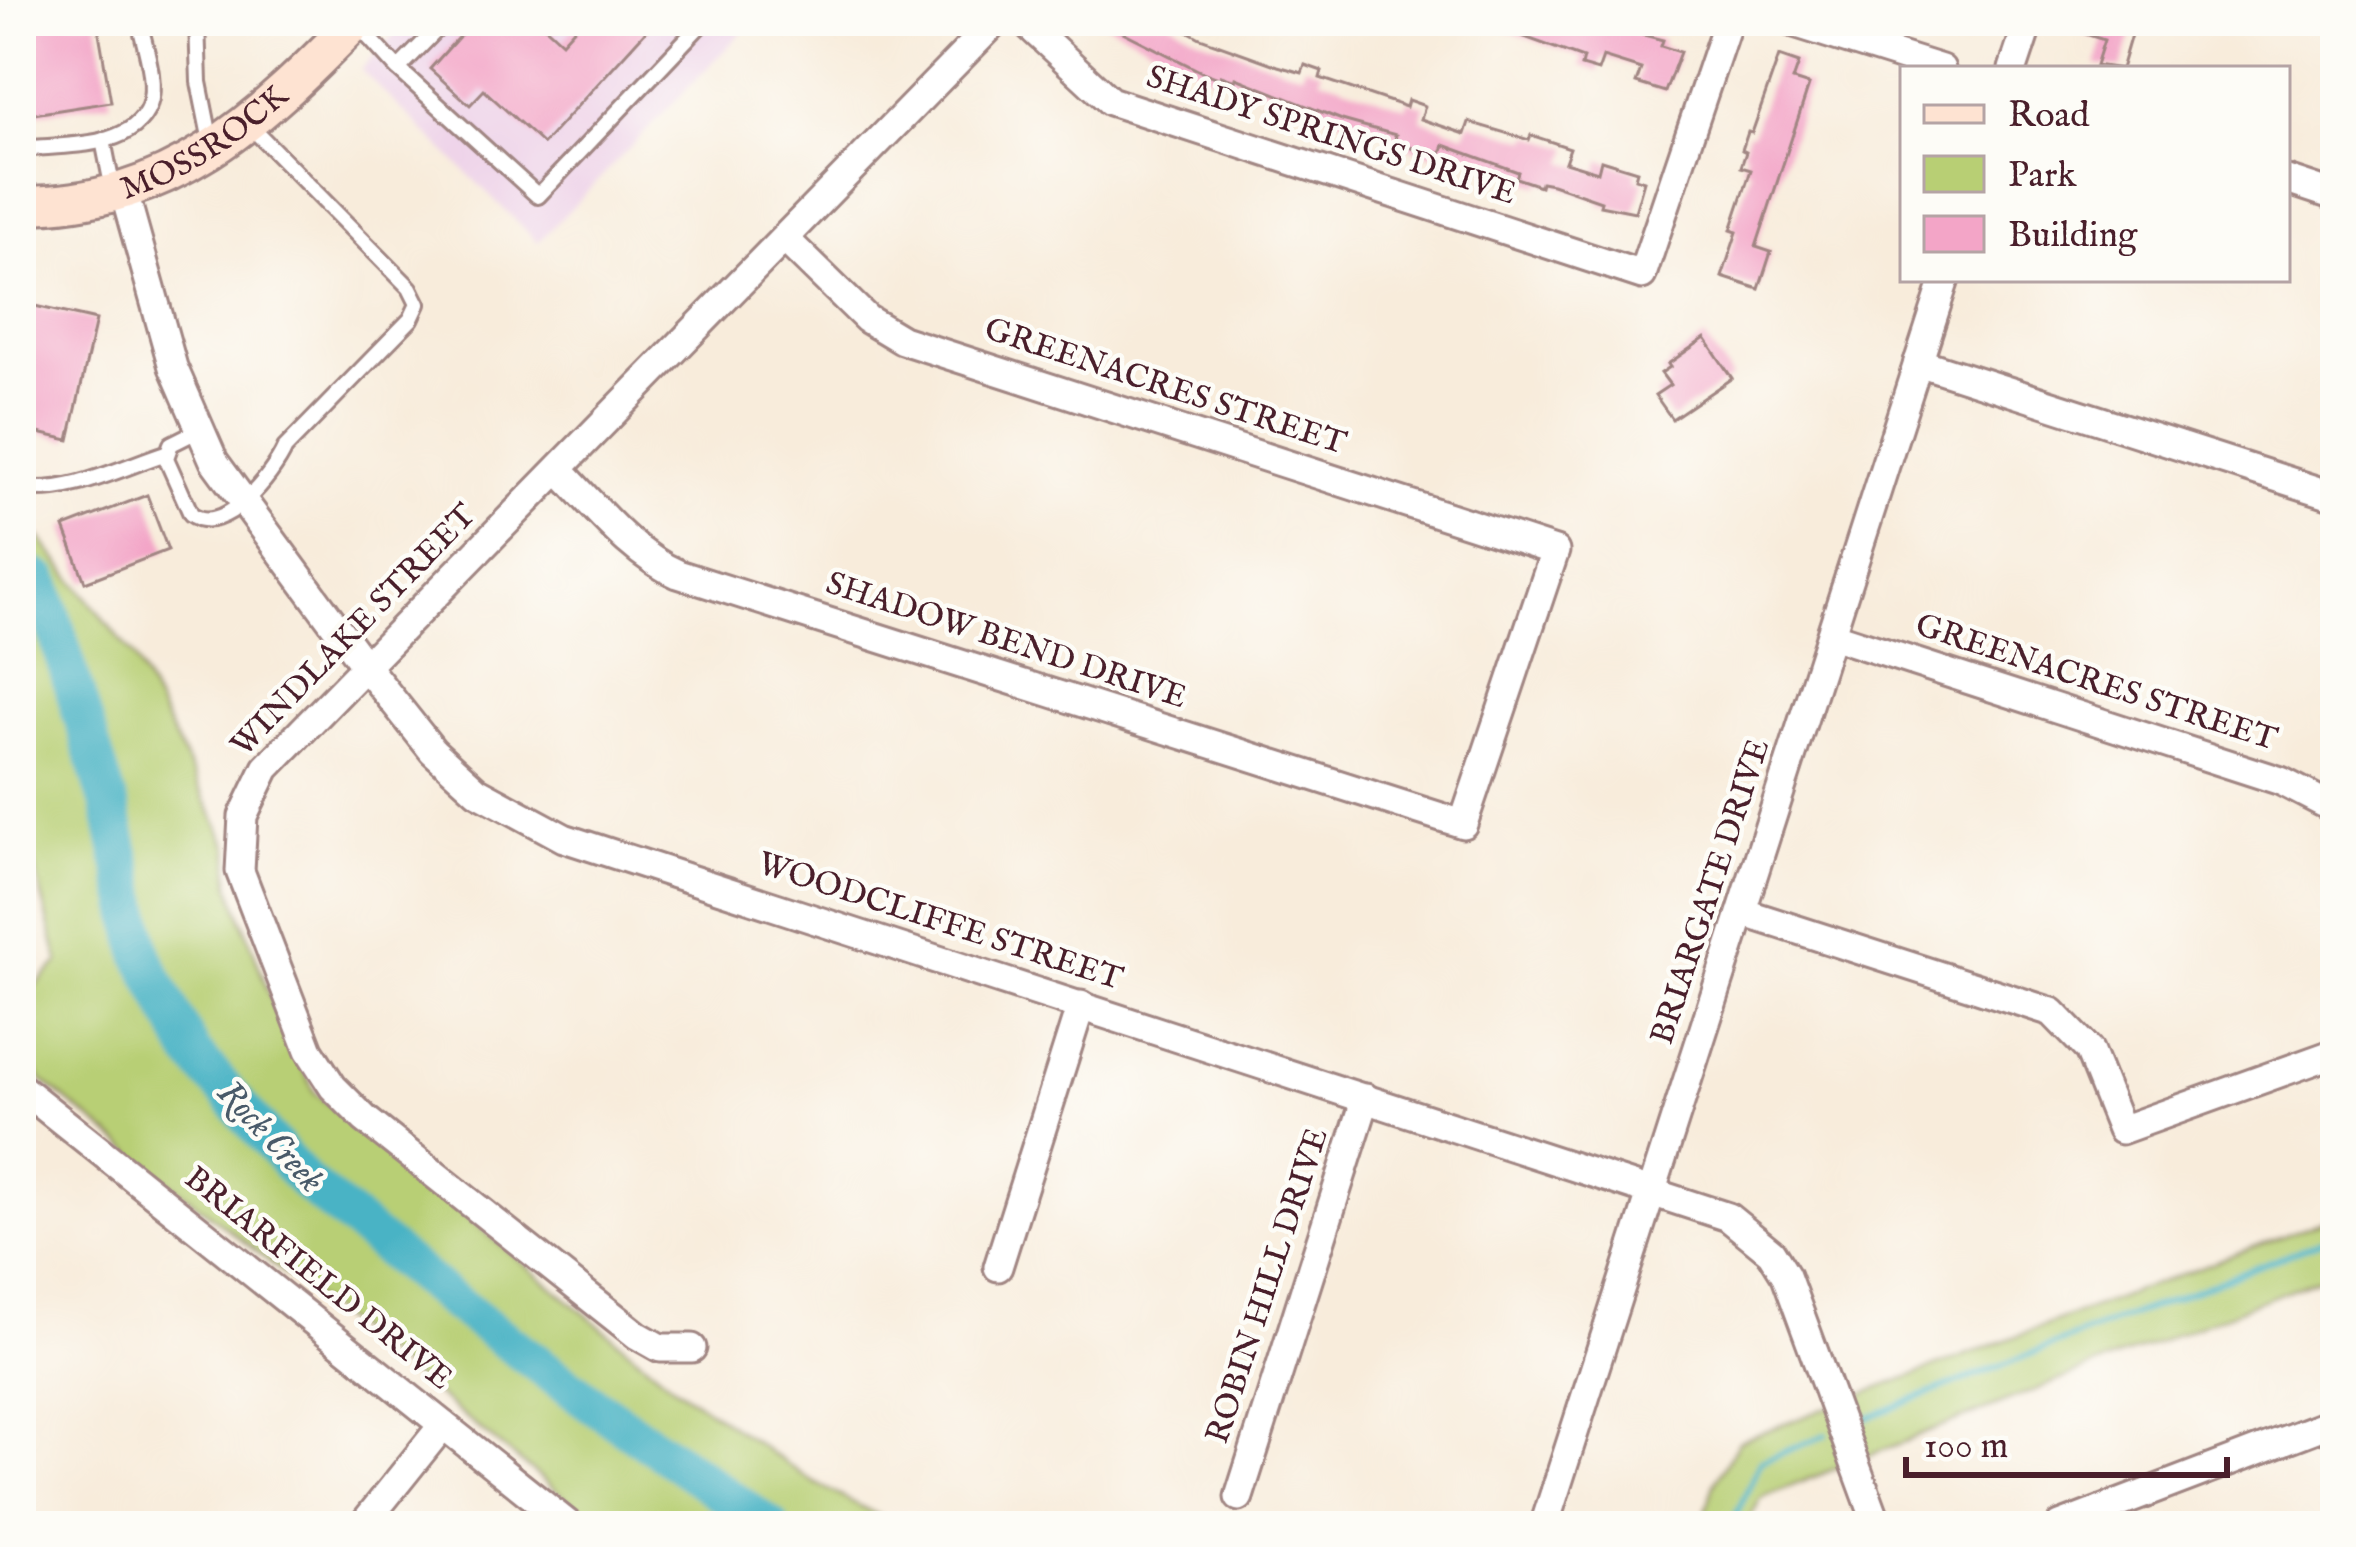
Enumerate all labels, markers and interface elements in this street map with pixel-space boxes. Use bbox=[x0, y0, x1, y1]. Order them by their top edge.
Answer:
street label: SHADY SPRINGS DRIVE bbox=[1141, 56, 1521, 216]
legend bbox=[1900, 66, 2290, 282]
street label: MOSSROCK bbox=[115, 75, 298, 211]
text: Road bbox=[2008, 93, 2090, 139]
text: Park bbox=[2008, 153, 2077, 199]
text: Building bbox=[2008, 213, 2138, 259]
street label: GREENACRES STREET bbox=[979, 309, 1351, 465]
street label: WINDLAKE STREET bbox=[222, 496, 486, 766]
street label: SHADOW BEND DRIVE bbox=[821, 563, 1191, 719]
street label: GREENACRES STREET bbox=[1910, 605, 2282, 761]
street label: BRIARGATE DRIVE bbox=[1642, 734, 1780, 1050]
street label: WOODCLIFFE STREET bbox=[752, 843, 1128, 1001]
water label: Rock Creek bbox=[206, 1071, 334, 1203]
street label: ROBIN HILL DRIVE bbox=[1197, 1123, 1339, 1449]
street label: BRIARFIELD DRIVE bbox=[175, 1158, 461, 1400]
scale bar bbox=[1906, 1403, 2227, 1477]
text: 100 m bbox=[1924, 1424, 2008, 1470]

